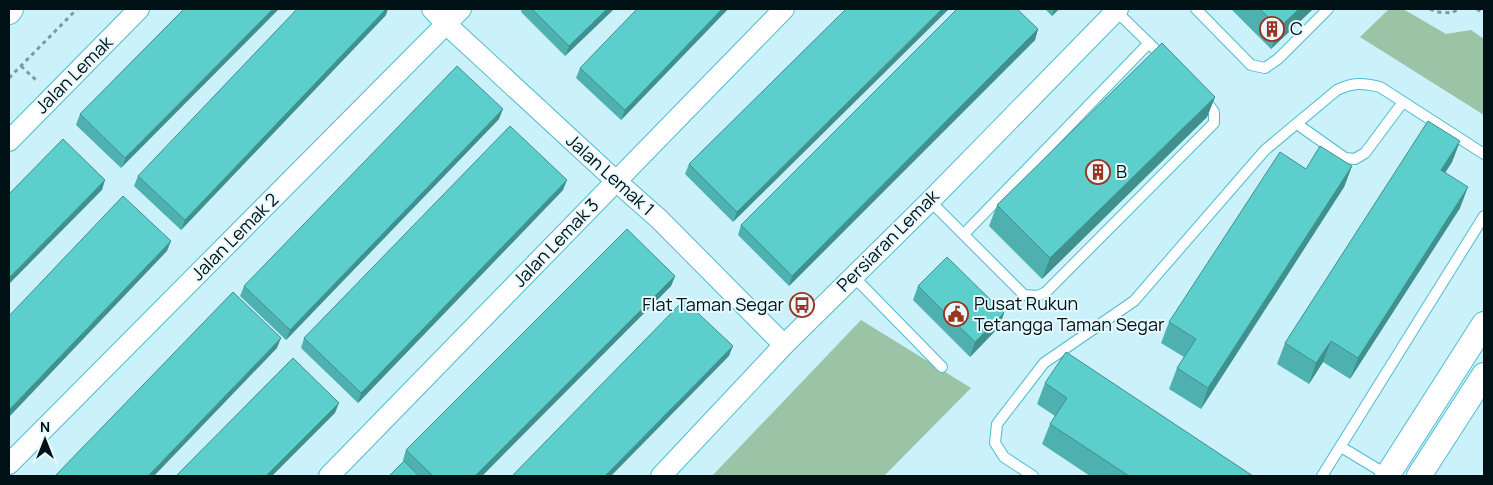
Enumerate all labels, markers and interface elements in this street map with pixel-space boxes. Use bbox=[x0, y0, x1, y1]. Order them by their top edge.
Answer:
building icon: C bbox=[1259, 16, 1285, 42]
place label: C bbox=[1290, 16, 1303, 40]
street label: Jalan Lemak bbox=[29, 30, 118, 118]
street label: Jalan Lemak 1 bbox=[561, 128, 660, 220]
building icon: B bbox=[1085, 159, 1111, 185]
place label: B bbox=[1116, 159, 1127, 183]
street label: Persiaran Lemak bbox=[831, 183, 944, 297]
street label: Jalan Lemak 2 bbox=[185, 187, 283, 285]
street label: Jalan Lemak 3 bbox=[507, 193, 604, 292]
place label: Pusat Rukun Tetangga Taman Segar bbox=[974, 291, 1165, 336]
place label: Flat Taman Segar bbox=[642, 292, 785, 316]
bus stop icon: Flat Taman Segar bbox=[789, 292, 815, 318]
public building icon: Pusat Rukun Tetangga Taman Segar bbox=[943, 301, 969, 327]
north arrow bbox=[20, 415, 70, 465]
text: N bbox=[40, 417, 50, 436]

